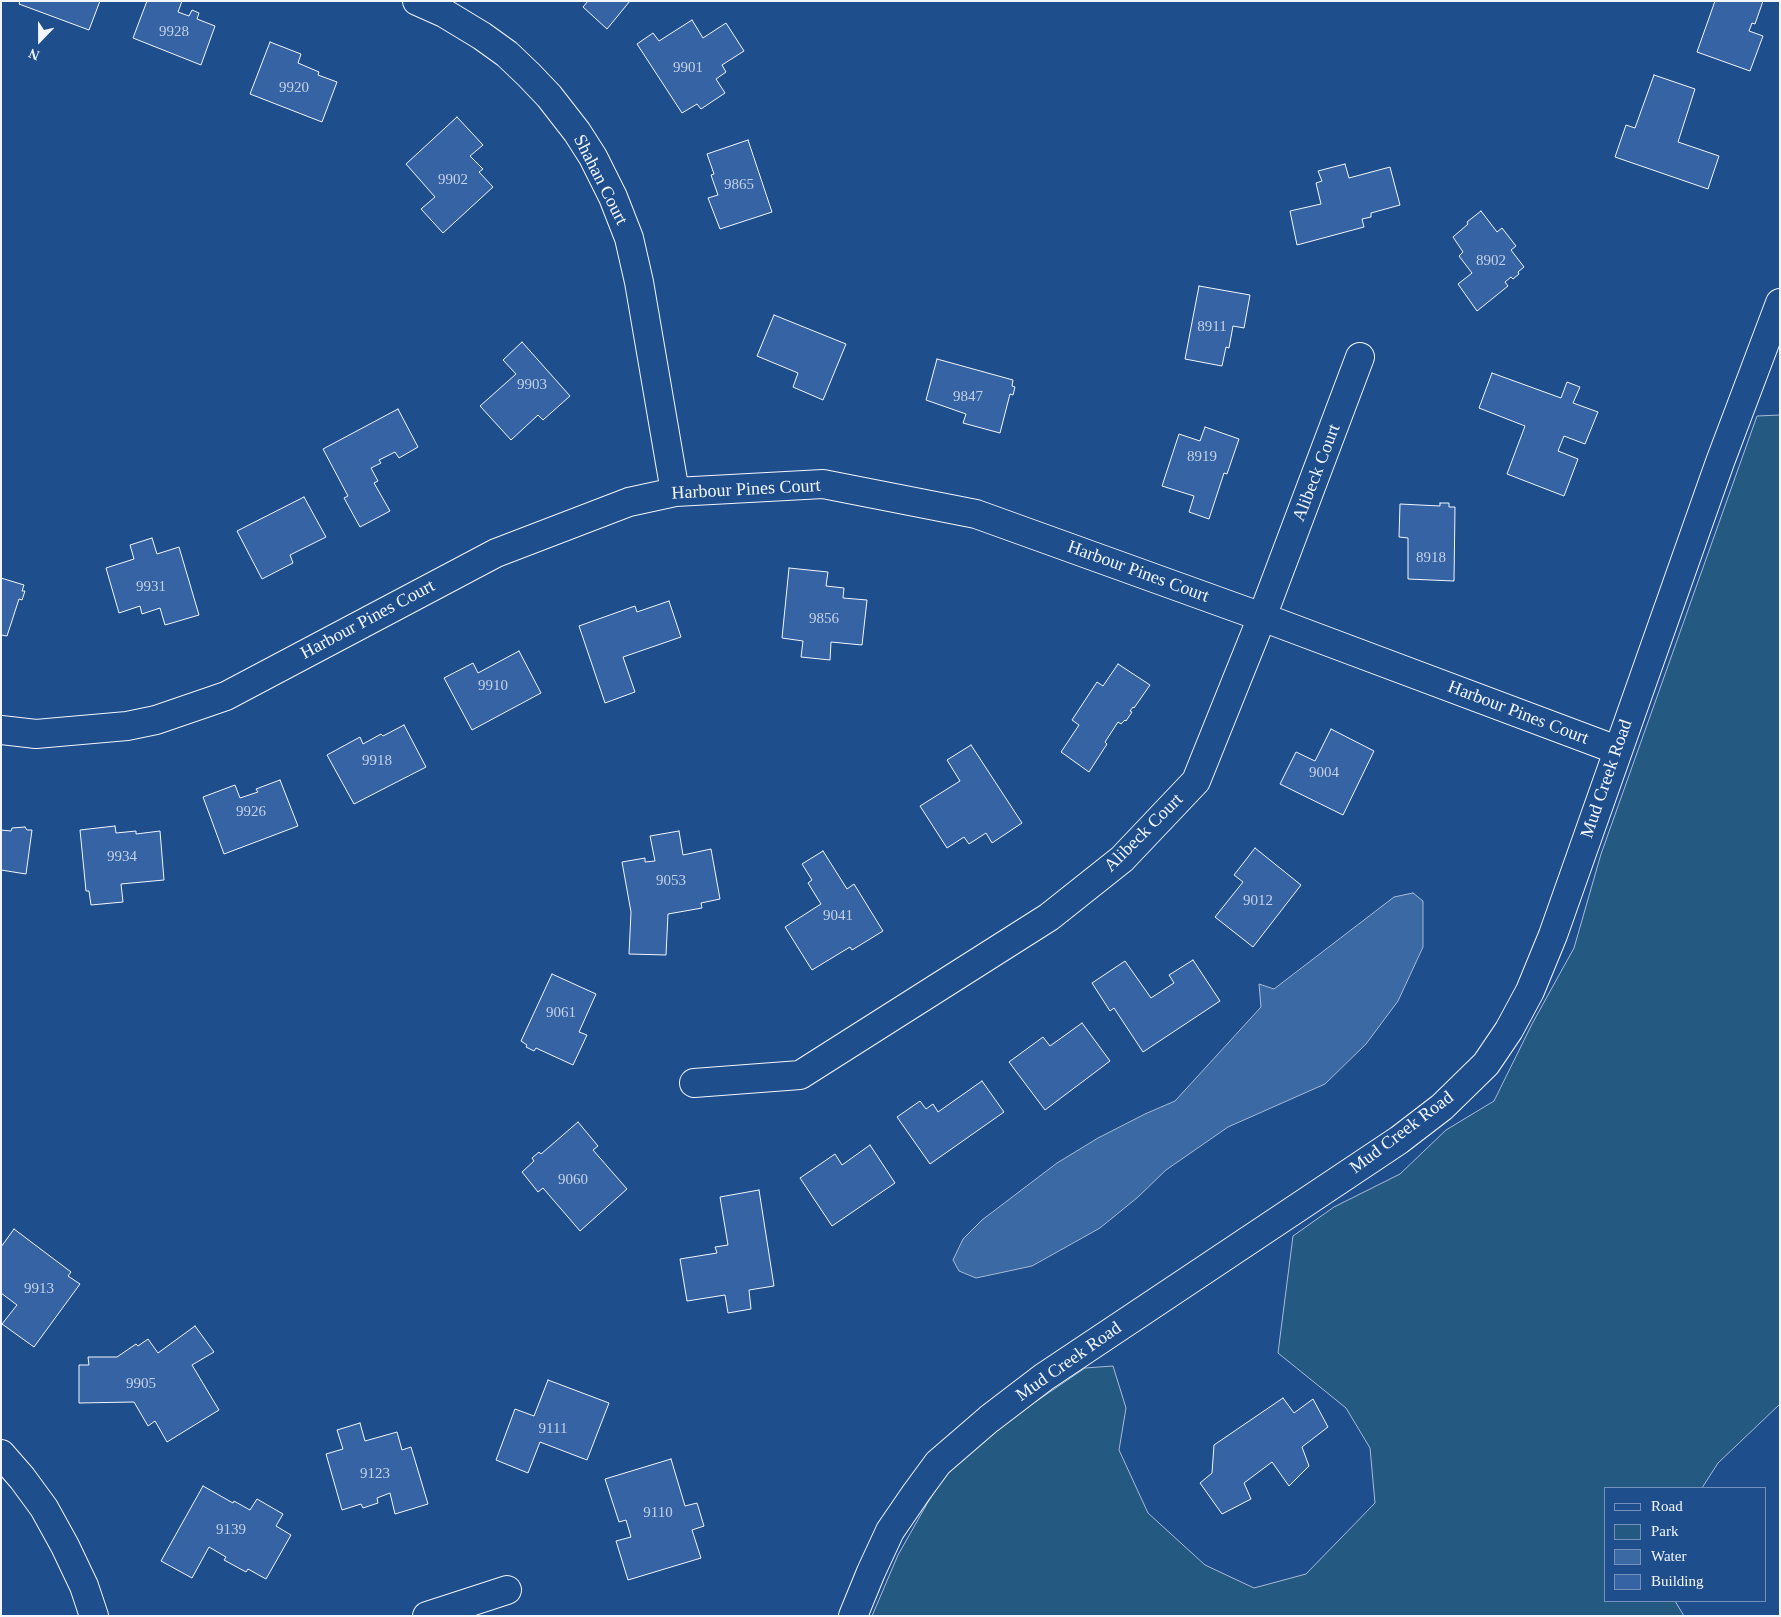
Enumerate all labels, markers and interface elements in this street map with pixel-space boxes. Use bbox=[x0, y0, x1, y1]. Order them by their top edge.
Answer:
north arrow bbox=[15, 15, 65, 65]
house number: 9928 bbox=[159, 23, 189, 41]
text: N bbox=[27, 46, 42, 63]
house number: 9901 bbox=[673, 59, 703, 77]
house number: 9920 bbox=[279, 79, 309, 97]
street label: Shahan Court bbox=[568, 131, 632, 229]
house number: 9902 bbox=[438, 171, 468, 189]
house number: 9865 bbox=[724, 176, 754, 194]
house number: 8902 bbox=[1476, 252, 1506, 270]
house number: 8911 bbox=[1197, 318, 1227, 336]
house number: 9903 bbox=[517, 376, 547, 394]
house number: 9847 bbox=[953, 388, 983, 406]
street label: Alibeck Court bbox=[1289, 421, 1345, 525]
house number: 8919 bbox=[1187, 448, 1217, 466]
street label: Harbour Pines Court bbox=[671, 475, 821, 505]
street label: Harbour Pines Court bbox=[1064, 536, 1212, 608]
house number: 8918 bbox=[1416, 549, 1446, 567]
street label: Harbour Pines Court bbox=[297, 575, 439, 665]
house number: 9931 bbox=[136, 578, 166, 596]
house number: 9856 bbox=[809, 610, 839, 628]
street label: Harbour Pines Court bbox=[1445, 676, 1591, 750]
house number: 9910 bbox=[478, 677, 508, 695]
street label: Mud Creek Road bbox=[1577, 717, 1637, 841]
house number: 9918 bbox=[362, 752, 392, 770]
house number: 9004 bbox=[1309, 764, 1339, 782]
street label: Alibeck Court bbox=[1100, 789, 1188, 877]
house number: 9926 bbox=[236, 803, 266, 821]
house number: 9934 bbox=[107, 848, 137, 866]
house number: 9053 bbox=[656, 872, 686, 890]
house number: 9012 bbox=[1243, 892, 1273, 910]
house number: 9041 bbox=[823, 907, 853, 925]
house number: 9061 bbox=[546, 1004, 576, 1022]
street label: Mud Creek Road bbox=[1346, 1087, 1458, 1179]
house number: 9060 bbox=[558, 1171, 588, 1189]
house number: 9913 bbox=[24, 1280, 54, 1298]
street label: Mud Creek Road bbox=[1012, 1318, 1126, 1406]
house number: 9905 bbox=[126, 1375, 156, 1393]
house number: 9111 bbox=[539, 1420, 567, 1438]
house number: 9123 bbox=[360, 1465, 390, 1483]
legend bbox=[1604, 1487, 1766, 1602]
text: Road bbox=[1651, 1498, 1683, 1514]
house number: 9110 bbox=[643, 1504, 673, 1522]
house number: 9139 bbox=[216, 1521, 246, 1539]
text: Park bbox=[1651, 1523, 1679, 1539]
text: Water bbox=[1651, 1548, 1686, 1564]
text: Building bbox=[1651, 1573, 1704, 1589]

